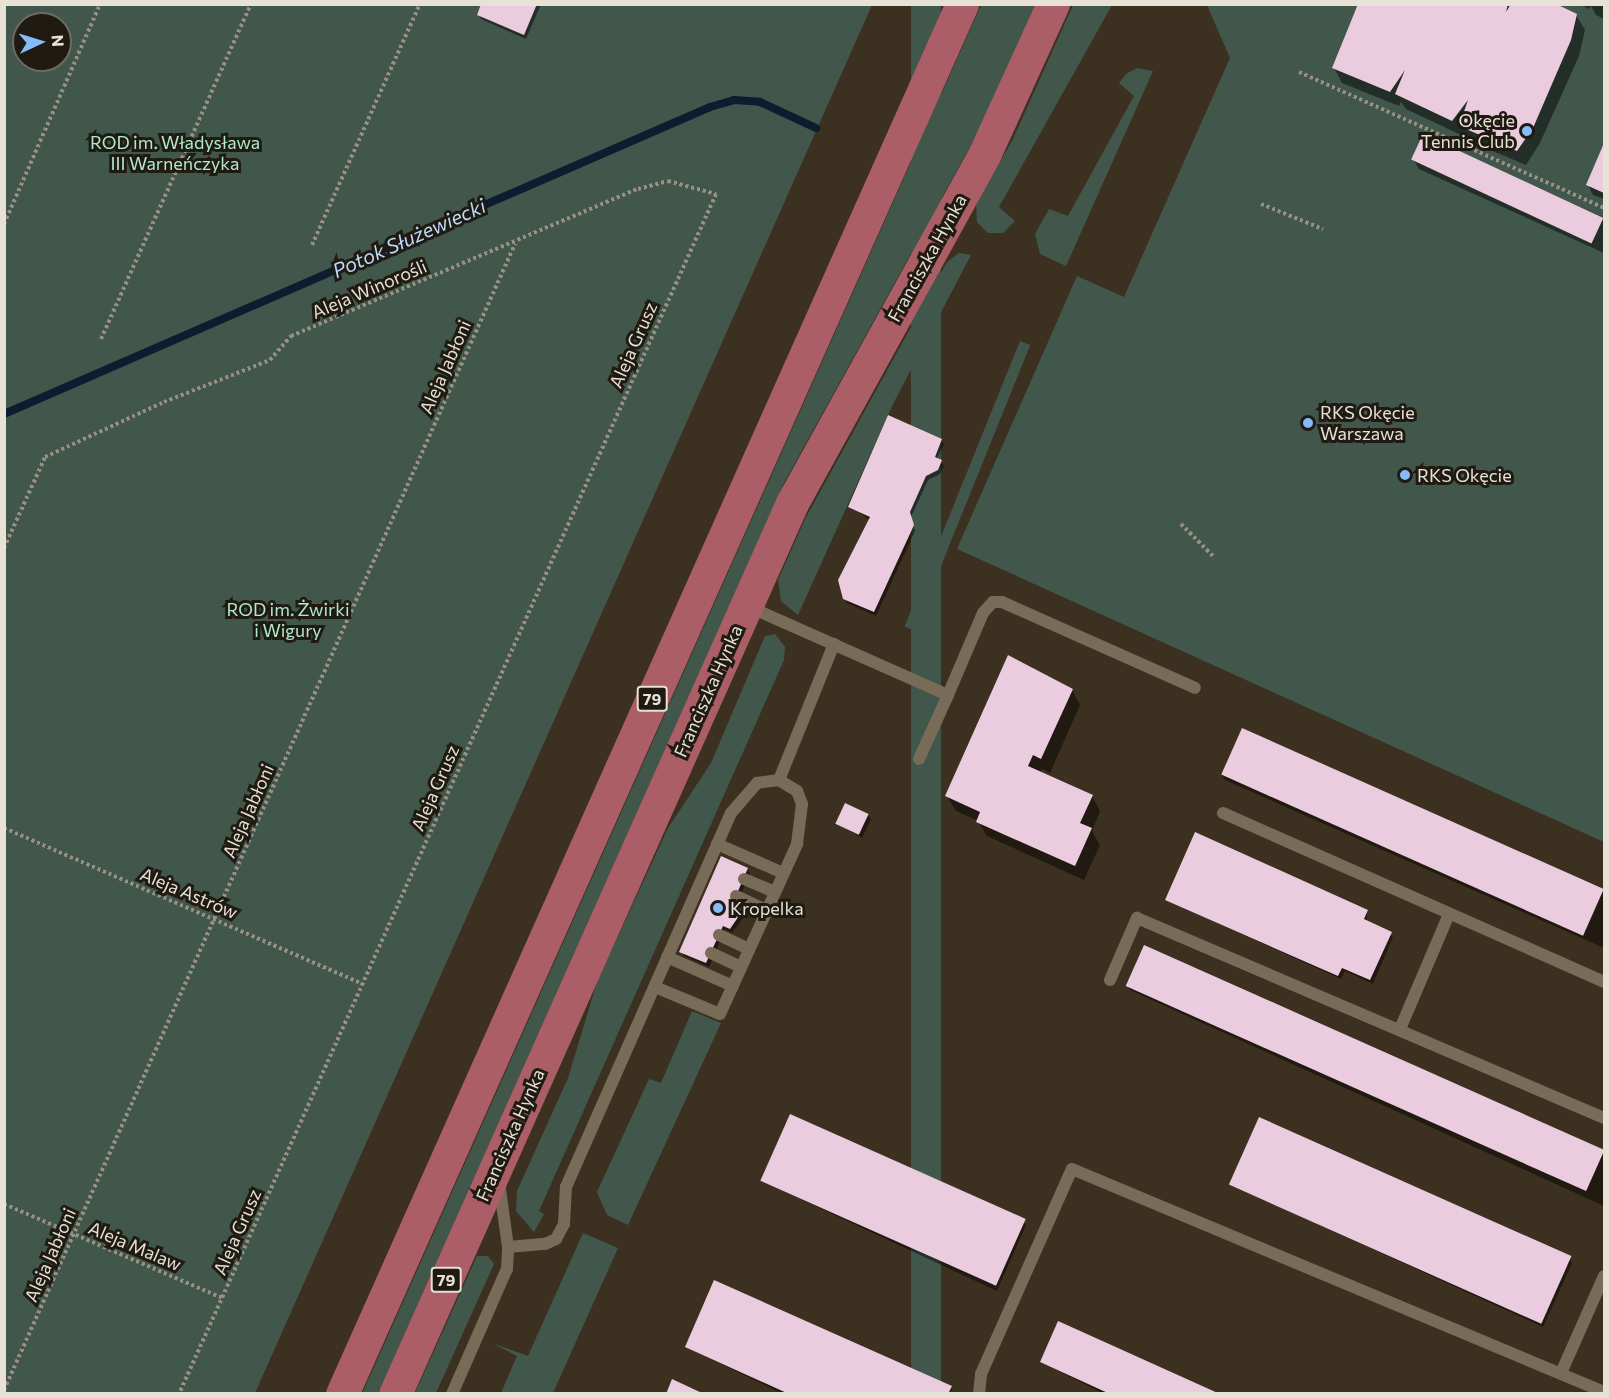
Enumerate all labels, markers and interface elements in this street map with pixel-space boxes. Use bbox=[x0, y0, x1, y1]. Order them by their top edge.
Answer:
north arrow bbox=[12, 12, 72, 72]
text: N bbox=[49, 34, 68, 47]
place label: Okęcie Tennis Club bbox=[1421, 110, 1515, 152]
marker: Okęcie Tennis Club bbox=[1520, 124, 1534, 138]
park label: ROD im. Władysława III Warneńczyka bbox=[90, 132, 260, 174]
street label: Franciszka Hynka bbox=[883, 191, 971, 325]
water label: Potok Służewiecki bbox=[329, 193, 489, 283]
street label: Aleja Winorośli bbox=[308, 255, 430, 323]
street label: Aleja Grusz bbox=[605, 299, 661, 391]
street label: Aleja Jabłoni bbox=[415, 317, 475, 417]
place label: RKS Okęcie Warszawa bbox=[1320, 402, 1415, 444]
marker: RKS Okęcie Warszawa bbox=[1301, 416, 1315, 430]
place label: RKS Okęcie bbox=[1417, 464, 1512, 486]
marker: RKS Okęcie bbox=[1398, 468, 1412, 482]
park label: ROD im. Żwirki i Wigury bbox=[226, 599, 350, 642]
street label: Franciszka Hynka bbox=[669, 622, 747, 760]
road number: 79 bbox=[636, 686, 668, 712]
street label: Aleja Grusz bbox=[407, 742, 463, 834]
street label: Aleja Jabłoni bbox=[218, 761, 278, 861]
street label: Aleja Astrów bbox=[137, 863, 241, 923]
place label: Kropelka bbox=[730, 897, 804, 919]
marker: Kropelka bbox=[711, 901, 725, 915]
street label: Franciszka Hynka bbox=[471, 1066, 549, 1204]
street label: Aleja Grusz bbox=[209, 1186, 265, 1278]
street label: Aleja Jabłoni bbox=[20, 1205, 80, 1305]
street label: Aleja Malaw bbox=[85, 1217, 185, 1275]
road number: 79 bbox=[430, 1267, 462, 1293]

